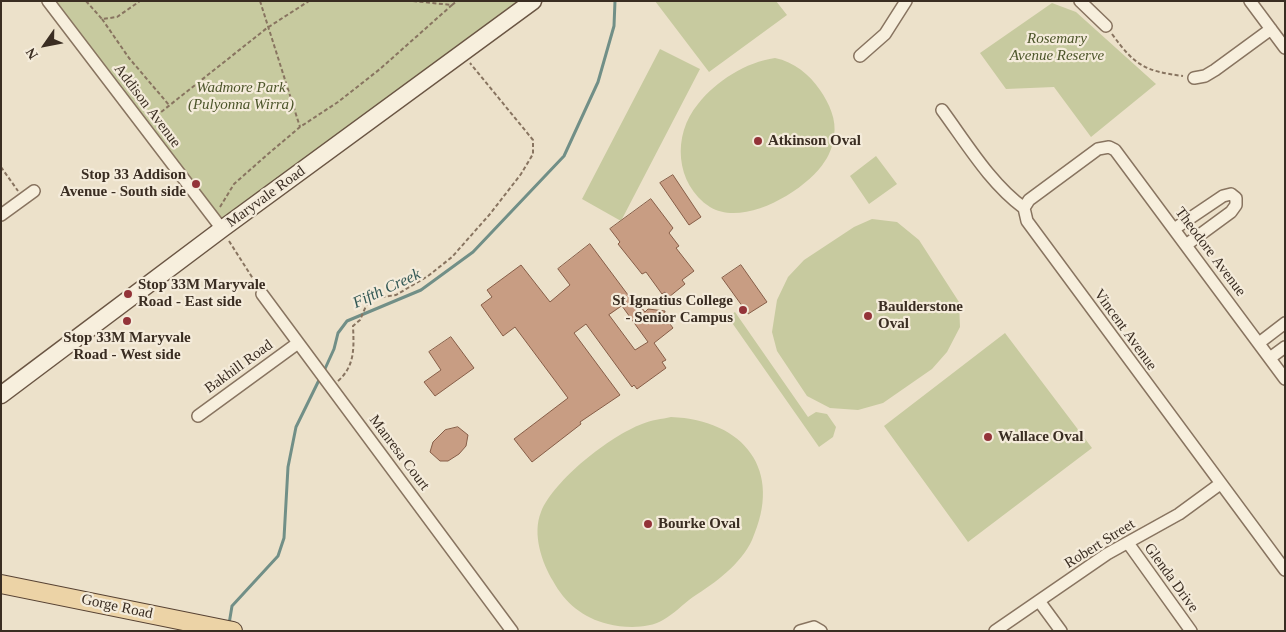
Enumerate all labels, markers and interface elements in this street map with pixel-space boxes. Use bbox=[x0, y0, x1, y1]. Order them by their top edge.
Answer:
north arrow bbox=[20, 20, 70, 70]
park label: Rosemary Avenue Reserve bbox=[1010, 30, 1104, 65]
text: N bbox=[23, 45, 41, 62]
street label: Addison Avenue bbox=[110, 61, 184, 151]
park label: Wadmore Park (Pulyonna Wirra) bbox=[188, 79, 294, 114]
place label: Atkinson Oval bbox=[768, 132, 861, 150]
marker: Atkinson Oval bbox=[752, 135, 764, 147]
street label: Maryvale Road bbox=[223, 162, 309, 232]
place label: Stop 33 Addison Avenue - South side bbox=[60, 166, 186, 201]
marker: Stop 33 Addison Avenue - South side bbox=[190, 178, 202, 190]
street label: Theodore Avenue bbox=[1171, 204, 1249, 300]
water label: Fifth Creek bbox=[350, 265, 424, 313]
place label: Stop 33M Maryvale Road - East side bbox=[138, 276, 265, 311]
street label: Vincent Avenue bbox=[1090, 286, 1160, 374]
marker: Stop 33M Maryvale Road - East side bbox=[122, 288, 134, 300]
place label: St Ignatius College - Senior Campus bbox=[612, 292, 733, 327]
place label: Baulderstone Oval bbox=[878, 298, 963, 333]
marker: St Ignatius College - Senior Campus bbox=[737, 304, 749, 316]
marker: Baulderstone Oval bbox=[862, 310, 874, 322]
marker: Stop 33M Maryvale Road - West side bbox=[121, 315, 133, 327]
place label: Stop 33M Maryvale Road - West side bbox=[63, 329, 191, 364]
street label: Bakhill Road bbox=[202, 336, 276, 398]
street label: Manresa Court bbox=[365, 412, 433, 494]
place label: Wallace Oval bbox=[998, 428, 1083, 446]
marker: Wallace Oval bbox=[982, 431, 994, 443]
place label: Bourke Oval bbox=[658, 515, 740, 533]
street label: Robert Street bbox=[1061, 515, 1139, 573]
marker: Bourke Oval bbox=[642, 518, 654, 530]
street label: Glenda Drive bbox=[1140, 540, 1202, 616]
street label: Gorge Road bbox=[80, 591, 154, 623]

